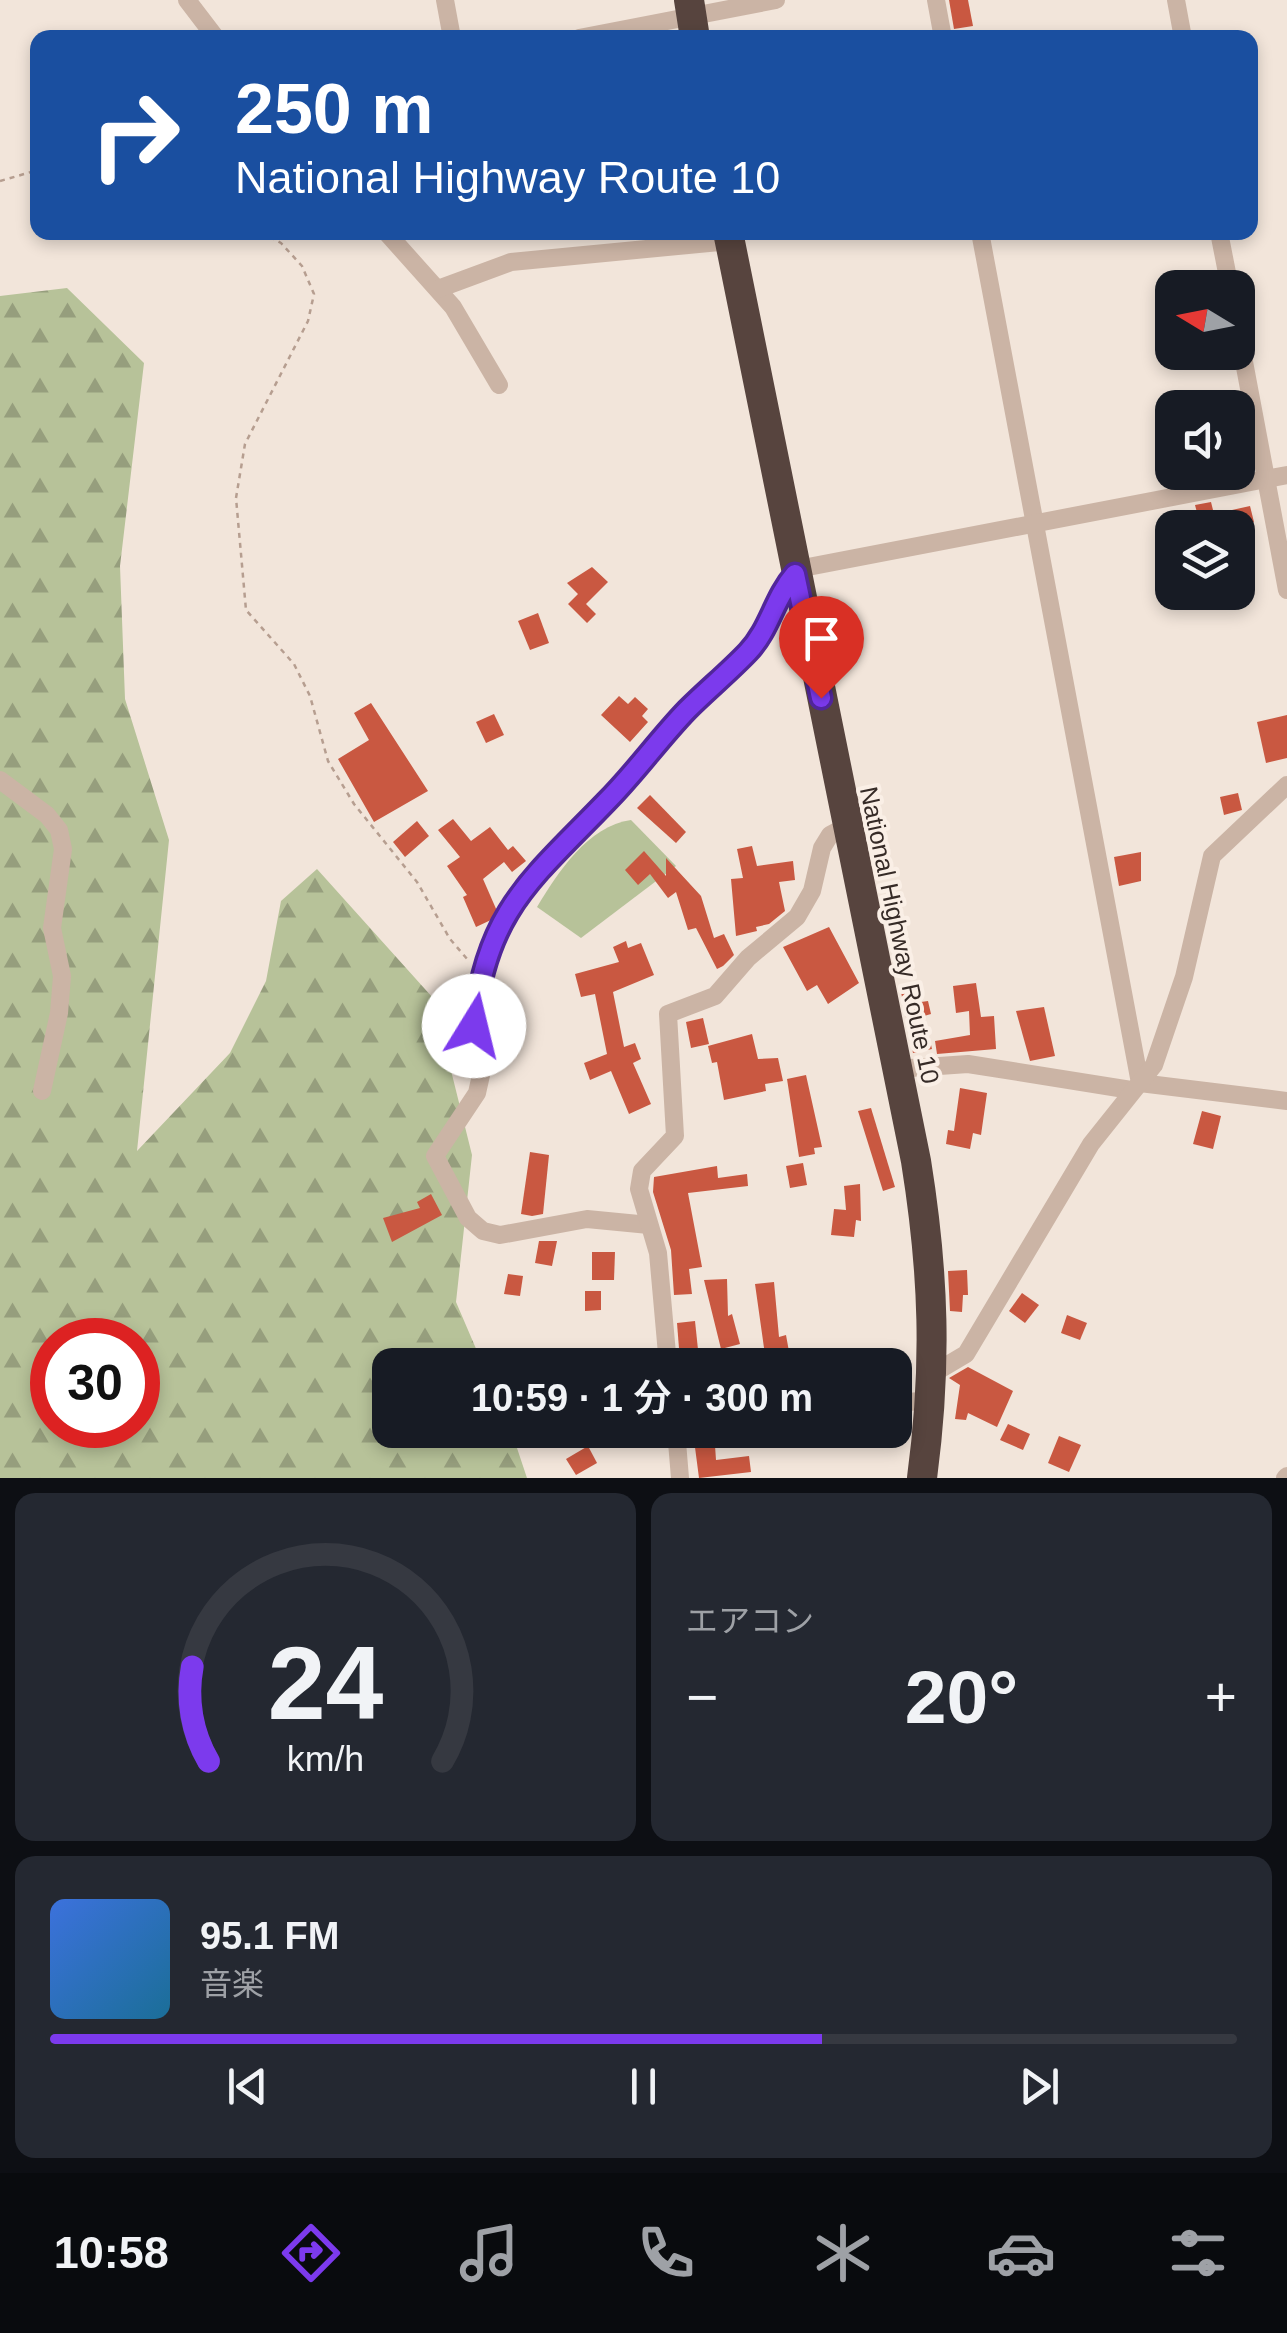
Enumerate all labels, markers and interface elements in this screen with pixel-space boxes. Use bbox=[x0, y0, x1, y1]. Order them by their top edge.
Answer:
icon: right bbox=[70, 70, 200, 200]
text: 250 m bbox=[235, 70, 433, 148]
text: National Highway Route 10 bbox=[235, 152, 780, 203]
north arrow bbox=[1155, 270, 1255, 370]
map controls bbox=[1155, 270, 1255, 610]
button: sound bbox=[1155, 390, 1255, 490]
button: layers bbox=[1155, 510, 1255, 610]
pin bbox=[779, 596, 864, 699]
icon: arrive bbox=[794, 611, 849, 666]
street label: National Highway Route 10 bbox=[855, 784, 945, 1086]
position arrow bbox=[422, 974, 526, 1078]
speed limit sign: 30 bbox=[30, 1318, 160, 1448]
text: 10:59 · 1 分 · 300 m bbox=[471, 1377, 813, 1419]
text: エアコン bbox=[686, 1603, 814, 1639]
text: 24 bbox=[268, 1625, 383, 1741]
text: 20° bbox=[905, 1655, 1018, 1739]
text: − bbox=[686, 1666, 718, 1728]
text: + bbox=[1205, 1666, 1237, 1728]
text: km/h bbox=[287, 1739, 364, 1779]
text: 95.1 FM bbox=[200, 1915, 339, 1957]
text: 音楽 bbox=[200, 1966, 264, 2002]
icon: previous bbox=[220, 2059, 275, 2114]
icon: pause bbox=[616, 2059, 671, 2114]
icon: next bbox=[1012, 2059, 1067, 2114]
icon: directions bbox=[276, 2218, 346, 2288]
icon: music bbox=[454, 2218, 524, 2288]
icon: phone bbox=[631, 2218, 701, 2288]
icon: climate bbox=[808, 2218, 878, 2288]
icon: car bbox=[986, 2218, 1056, 2288]
icon: filters bbox=[1163, 2218, 1233, 2288]
text: 10:58 bbox=[54, 2227, 169, 2278]

